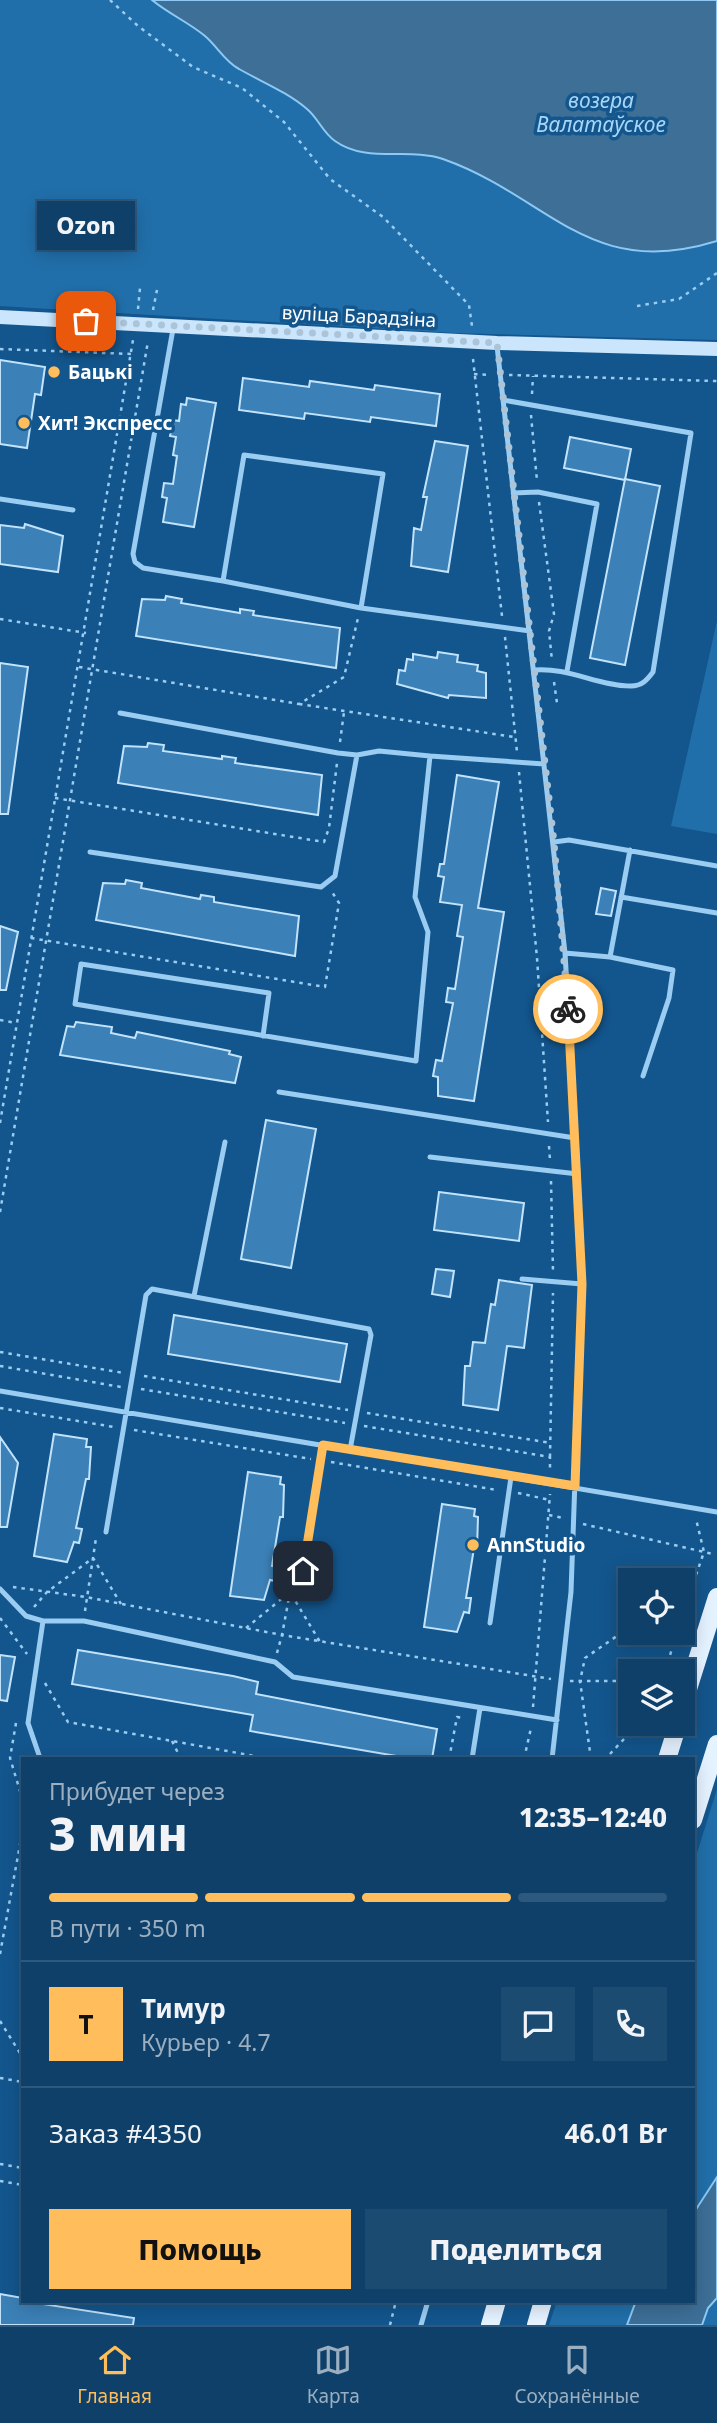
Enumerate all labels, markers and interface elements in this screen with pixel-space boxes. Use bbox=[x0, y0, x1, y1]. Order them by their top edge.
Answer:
water label: возера Валатаўское bbox=[536, 86, 666, 138]
callout: Ozon bbox=[37, 202, 135, 251]
text: Ozon bbox=[56, 209, 116, 241]
pin bbox=[56, 291, 116, 351]
street label: вуліца Барадзіна bbox=[281, 299, 437, 333]
icon: bag bbox=[67, 302, 105, 340]
place label: Бацькі bbox=[68, 359, 133, 385]
marker: Бацькі bbox=[46, 364, 62, 380]
place label: Хит! Экспресс bbox=[38, 410, 172, 436]
marker: Хит! Экспресс bbox=[16, 415, 32, 431]
courier bbox=[533, 974, 603, 1044]
icon: bike bbox=[549, 990, 587, 1028]
place label: AnnStudio bbox=[487, 1532, 585, 1558]
marker: AnnStudio bbox=[465, 1537, 481, 1553]
pin bbox=[273, 1541, 333, 1601]
icon: home bbox=[284, 1552, 322, 1590]
map controls bbox=[618, 1568, 695, 1736]
button: locate bbox=[618, 1568, 695, 1645]
button: layers bbox=[618, 1659, 695, 1736]
text: Прибудет через bbox=[49, 1775, 225, 1807]
text: 12:35–12:40 bbox=[519, 1799, 667, 1835]
text: 3 мин bbox=[49, 1802, 188, 1864]
text: В пути · 350 m bbox=[49, 1912, 206, 1944]
button: chat bbox=[501, 1987, 575, 2061]
button: phone bbox=[593, 1987, 667, 2061]
text: Тимур bbox=[141, 1990, 226, 2026]
text: Т bbox=[78, 2006, 94, 2042]
text: Курьер · 4.7 bbox=[141, 2026, 271, 2058]
text: Заказ #4350 bbox=[49, 2115, 202, 2151]
text: 46.01 Br bbox=[565, 2115, 667, 2151]
button: Помощь bbox=[49, 2209, 351, 2289]
button: Поделиться bbox=[365, 2209, 667, 2289]
tab: Главная bbox=[77, 2341, 152, 2409]
tab: Карта bbox=[307, 2341, 360, 2409]
tab: Сохранённые bbox=[514, 2341, 640, 2409]

